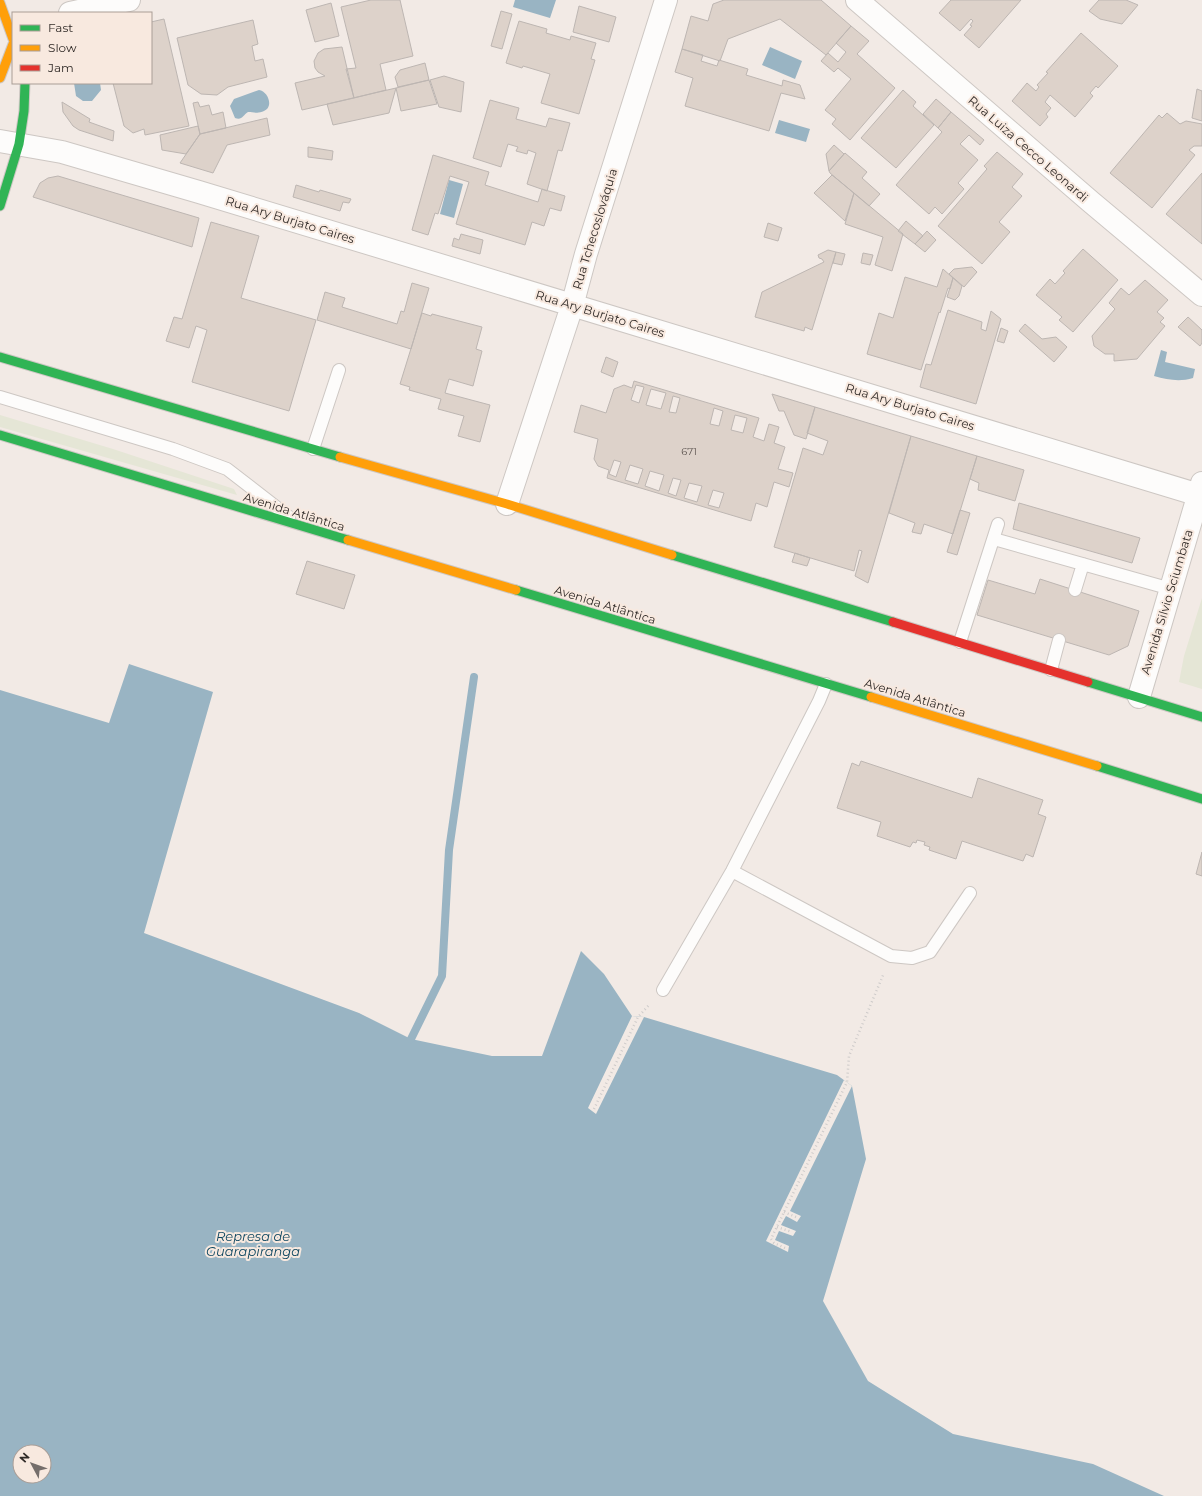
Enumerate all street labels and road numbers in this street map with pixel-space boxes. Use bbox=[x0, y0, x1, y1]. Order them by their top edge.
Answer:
street label: Rua Luiza Cecco Leonardi bbox=[965, 92, 1091, 205]
street label: Rua Tchecoslováquia bbox=[569, 167, 620, 291]
street label: Rua Ary Burjato Caires bbox=[224, 193, 357, 246]
street label: Rua Ary Burjato Caires bbox=[534, 287, 667, 340]
street label: Rua Ary Burjato Caires bbox=[844, 380, 977, 433]
street label: Avenida Atlântica bbox=[242, 489, 347, 534]
street label: Avenida Silvio Sciumbata bbox=[1137, 528, 1196, 676]
street label: Avenida Atlântica bbox=[553, 582, 658, 627]
street label: Avenida Atlântica bbox=[863, 675, 968, 720]

